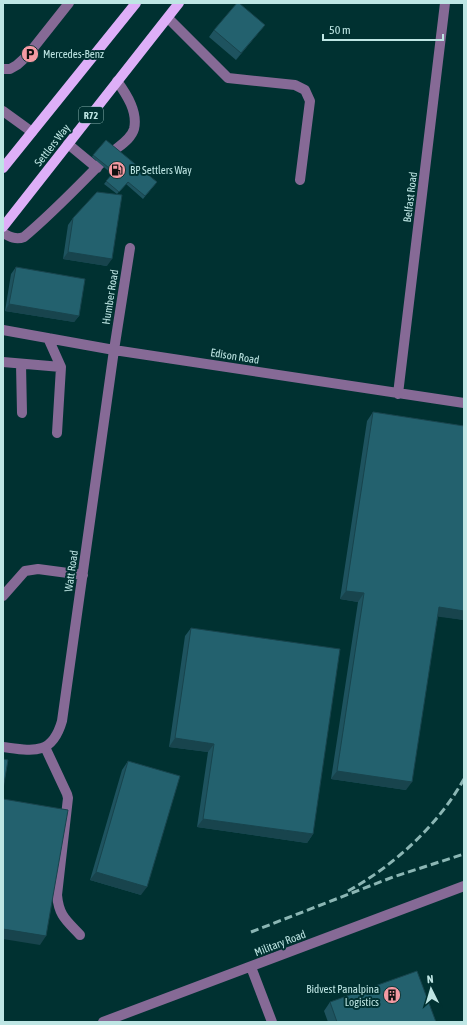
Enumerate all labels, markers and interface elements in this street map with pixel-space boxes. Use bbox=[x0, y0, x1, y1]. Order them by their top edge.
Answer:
scale bar bbox=[323, 16, 443, 42]
text: 50 m bbox=[329, 23, 351, 37]
parking icon: Mercedes-Benz bbox=[20, 44, 40, 64]
place label: Mercedes-Benz bbox=[43, 48, 104, 60]
road number: R72 bbox=[79, 107, 103, 123]
street label: Settlers Way bbox=[32, 121, 72, 168]
fuel station icon: BP Settlers Way bbox=[107, 160, 127, 180]
place label: BP Settlers Way bbox=[130, 164, 192, 176]
street label: Belfast Road bbox=[401, 171, 419, 223]
street label: Humber Road bbox=[100, 269, 120, 325]
street label: Edison Road bbox=[210, 346, 260, 366]
street label: Watt Road bbox=[62, 550, 80, 592]
street label: Military Road bbox=[253, 928, 307, 958]
north arrow bbox=[411, 969, 451, 1009]
text: N bbox=[426, 973, 434, 985]
place label: Bidvest Panalpina Logistics bbox=[306, 983, 379, 1008]
building icon: Bidvest Panalpina Logistics bbox=[382, 985, 402, 1005]

